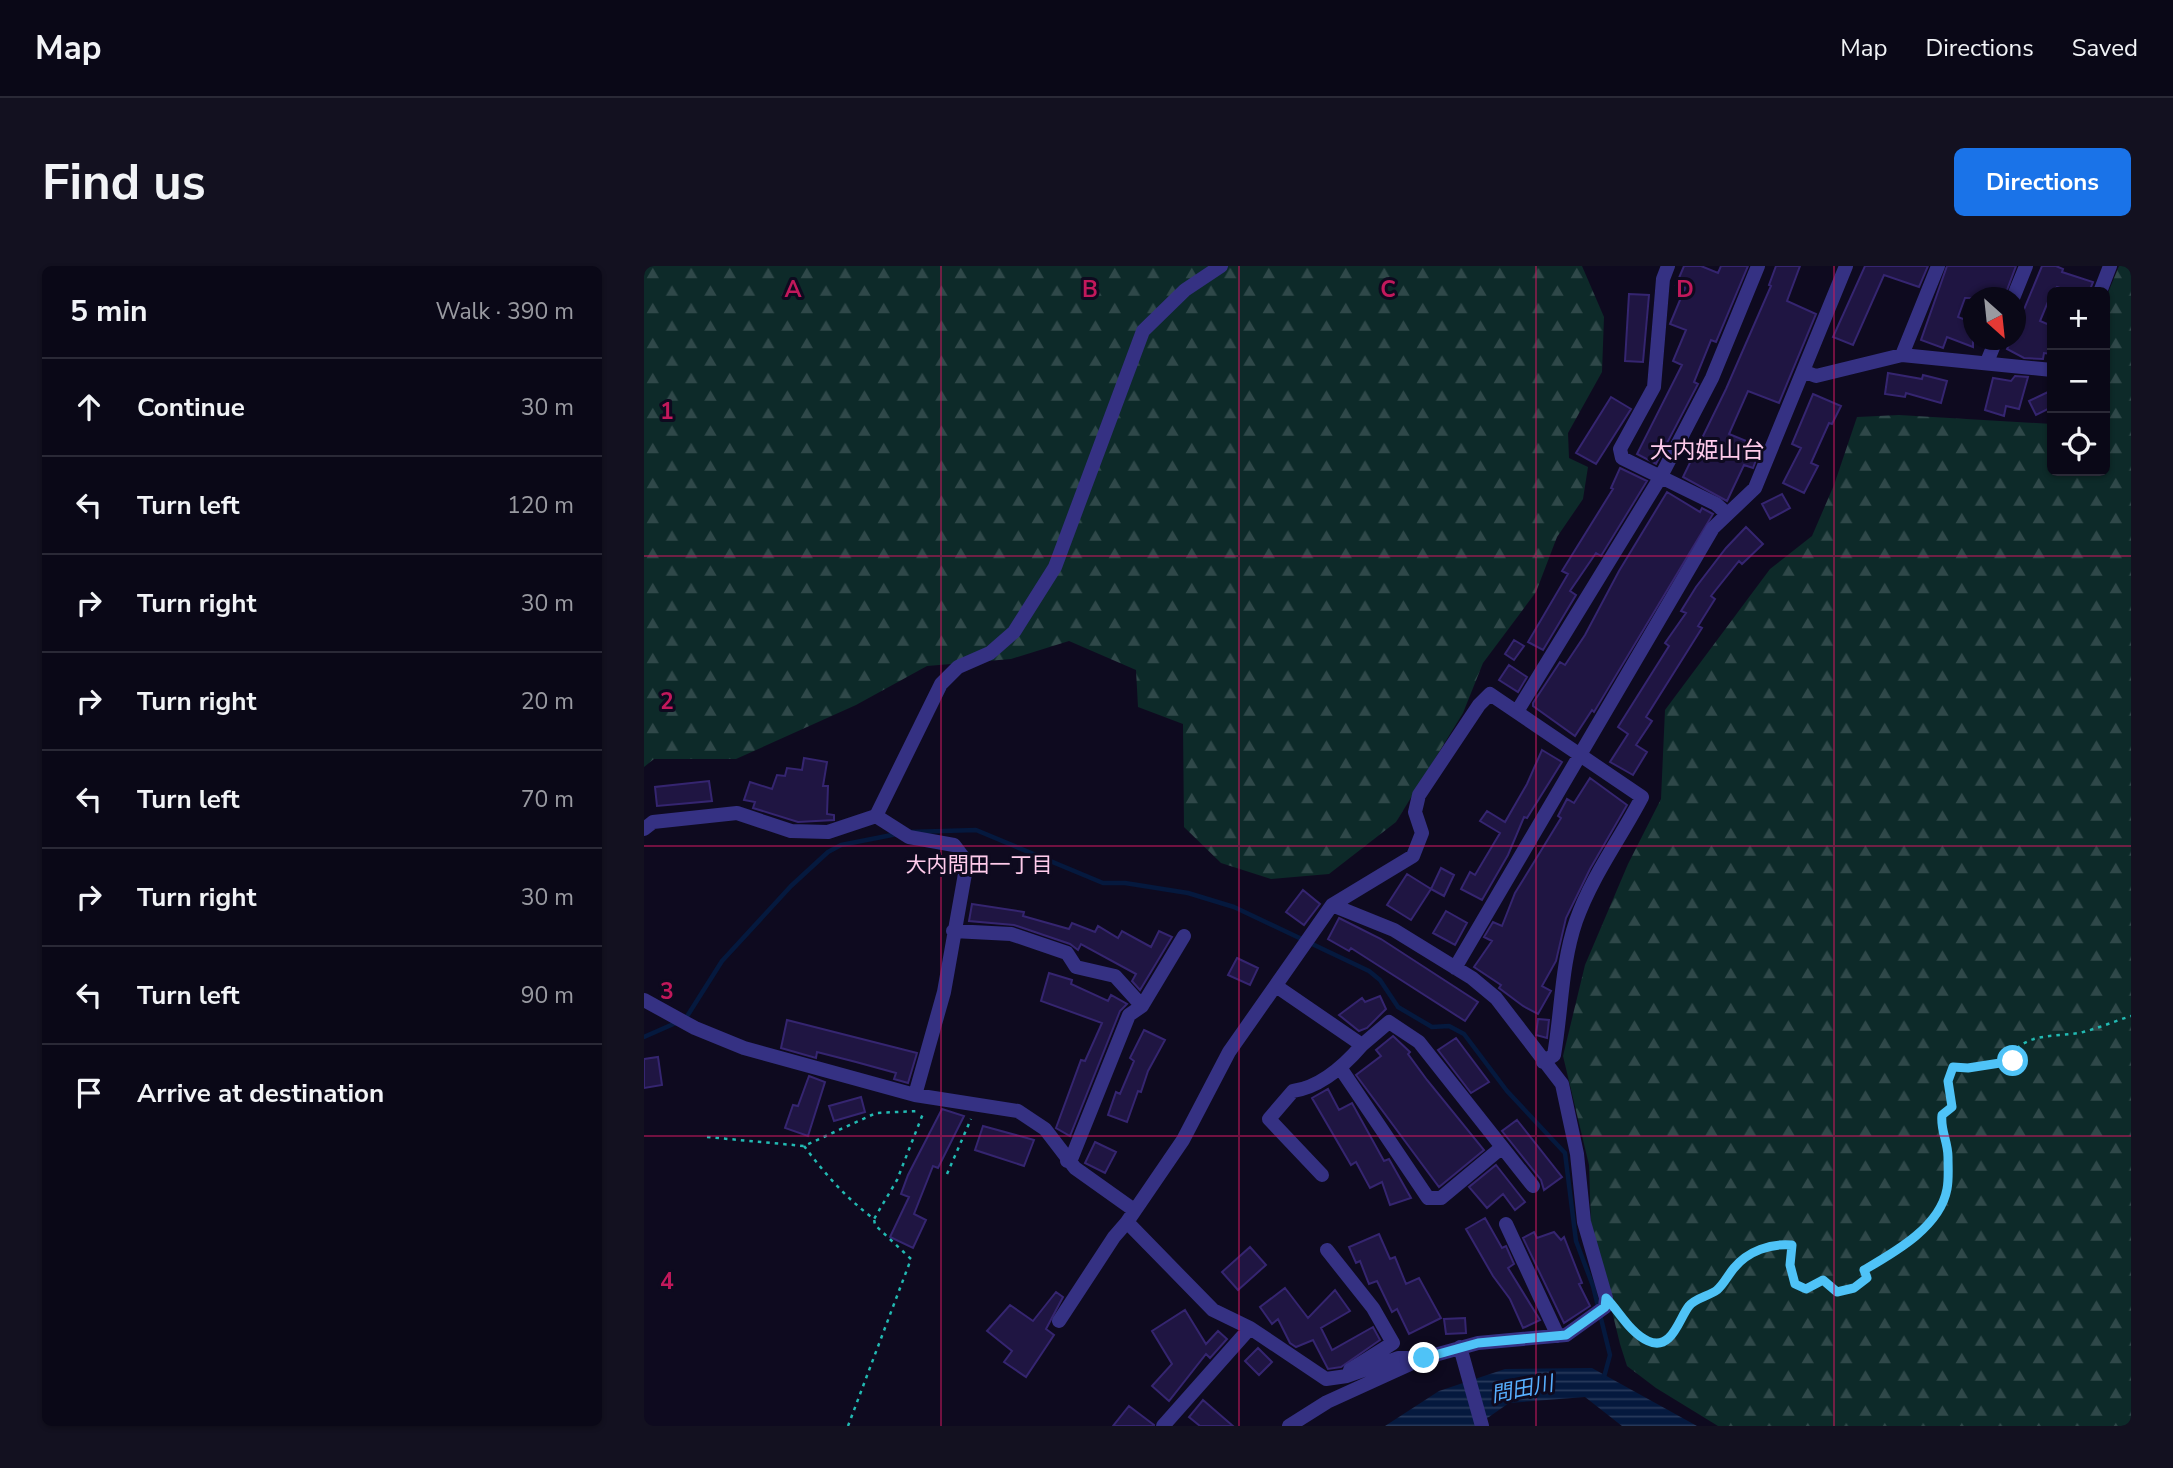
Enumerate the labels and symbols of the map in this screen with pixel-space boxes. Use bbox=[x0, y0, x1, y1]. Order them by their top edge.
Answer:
text: A bbox=[784, 274, 802, 305]
text: B bbox=[1082, 274, 1098, 305]
text: C bbox=[1380, 274, 1396, 305]
text: D bbox=[1676, 274, 1694, 305]
north arrow bbox=[1963, 287, 2026, 350]
text: 1 bbox=[660, 396, 674, 427]
district label: 大内姫山台 bbox=[1650, 435, 1765, 466]
text: 2 bbox=[660, 686, 674, 717]
district label: 大内問田一丁目 bbox=[906, 851, 1053, 879]
text: 3 bbox=[660, 976, 674, 1007]
route start bbox=[1997, 1045, 2028, 1076]
text: 4 bbox=[660, 1266, 674, 1297]
route end bbox=[1408, 1342, 1439, 1373]
water label: 問田川 bbox=[1488, 1369, 1558, 1409]

